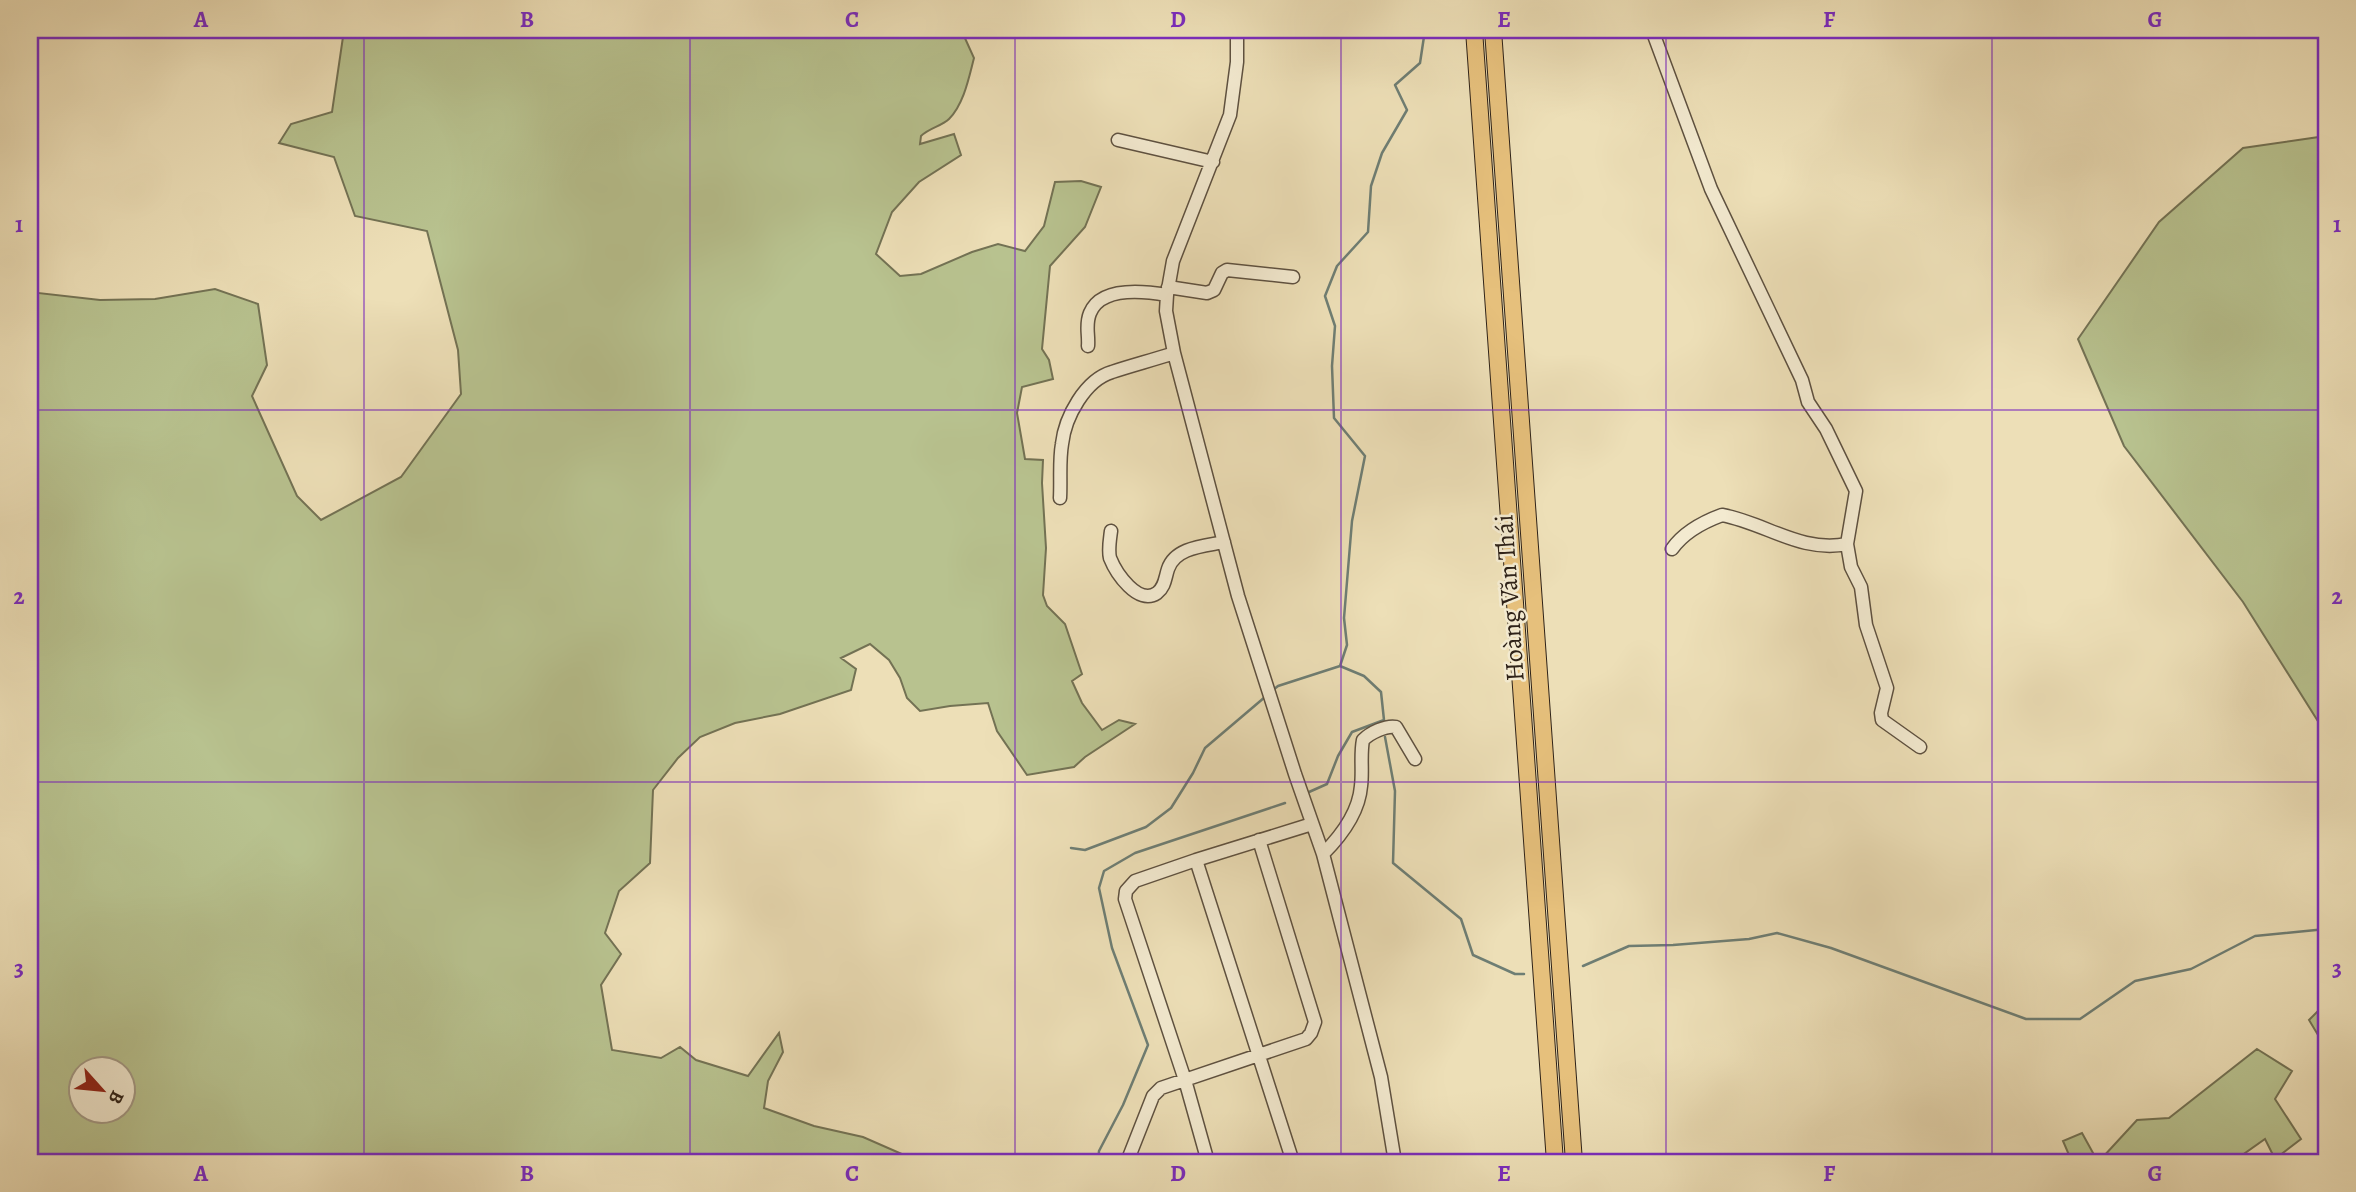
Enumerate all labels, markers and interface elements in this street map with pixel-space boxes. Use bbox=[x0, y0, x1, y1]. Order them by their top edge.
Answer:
text: A bbox=[193, 4, 209, 35]
text: B bbox=[520, 4, 534, 35]
text: C bbox=[845, 4, 859, 35]
text: D bbox=[1170, 4, 1186, 35]
text: E bbox=[1497, 4, 1511, 35]
text: F bbox=[1823, 4, 1836, 35]
text: G bbox=[2147, 4, 2163, 35]
text: 1 bbox=[15, 209, 23, 240]
text: 1 bbox=[2333, 209, 2341, 240]
street label: Hoàng Văn Thái bbox=[1486, 513, 1533, 683]
text: 2 bbox=[13, 581, 25, 612]
text: 2 bbox=[2331, 581, 2343, 612]
text: 3 bbox=[14, 953, 24, 984]
text: 3 bbox=[2332, 953, 2342, 984]
north arrow bbox=[66, 1056, 136, 1126]
text: B bbox=[102, 1086, 131, 1109]
text: A bbox=[193, 1158, 209, 1189]
text: B bbox=[520, 1158, 534, 1189]
text: C bbox=[845, 1158, 859, 1189]
text: D bbox=[1170, 1158, 1186, 1189]
text: E bbox=[1497, 1158, 1511, 1189]
text: F bbox=[1823, 1158, 1836, 1189]
text: G bbox=[2147, 1158, 2163, 1189]

